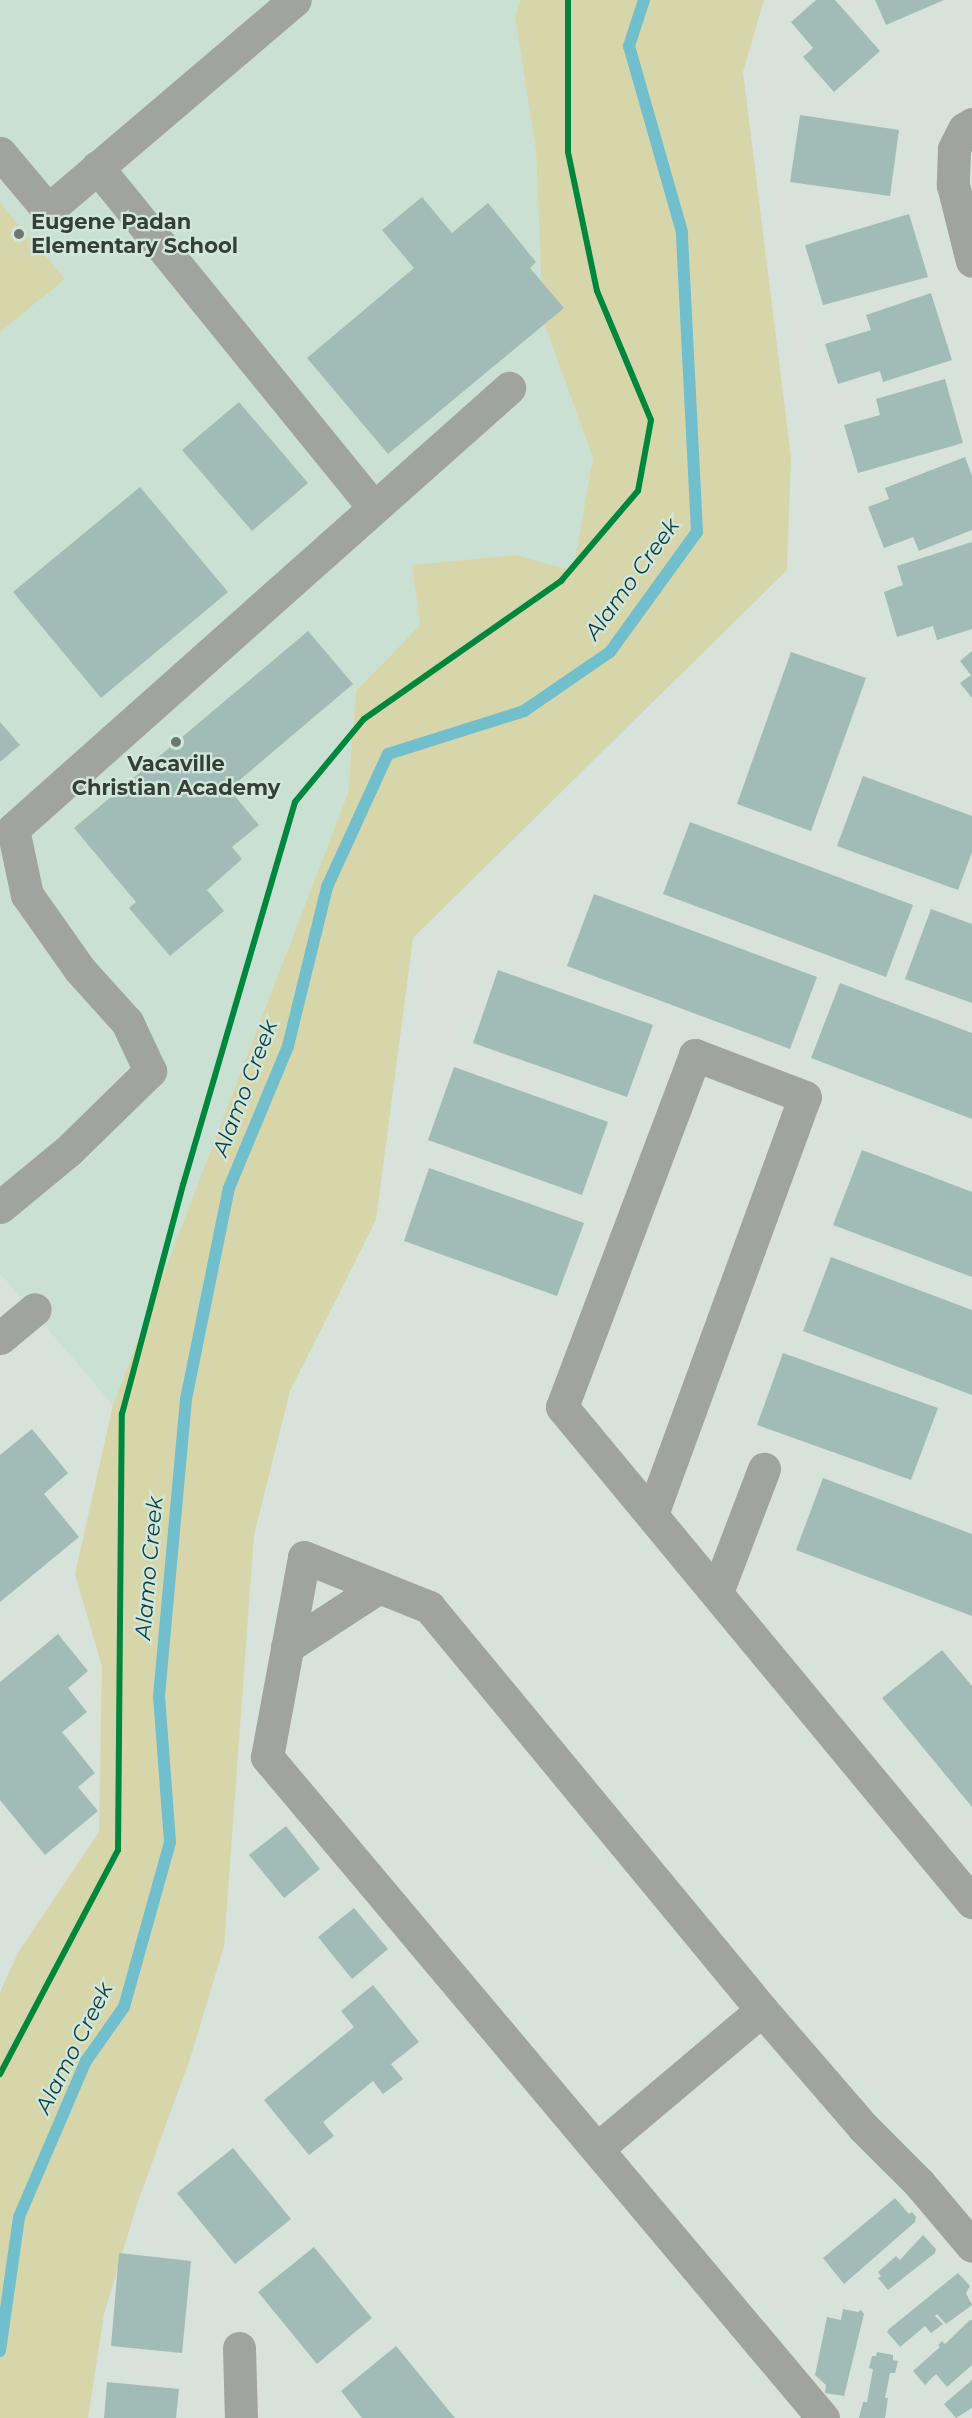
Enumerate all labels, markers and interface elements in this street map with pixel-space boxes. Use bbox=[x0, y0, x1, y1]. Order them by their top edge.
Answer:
place label: Eugene Padan Elementary School bbox=[31, 209, 238, 259]
marker: Eugene Padan Elementary School bbox=[12, 227, 26, 241]
water label: Alamo Creek bbox=[579, 513, 685, 645]
marker: Vacaville Christian Academy bbox=[169, 735, 183, 749]
place label: Vacaville Christian Academy bbox=[72, 751, 280, 801]
water label: Alamo Creek bbox=[207, 1016, 283, 1160]
water label: Alamo Creek bbox=[130, 1495, 168, 1641]
water label: Alamo Creek bbox=[30, 1978, 118, 2118]

